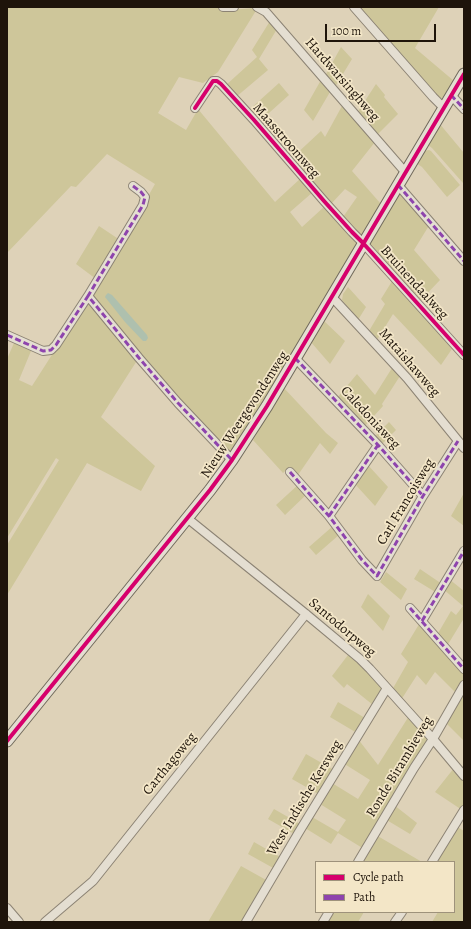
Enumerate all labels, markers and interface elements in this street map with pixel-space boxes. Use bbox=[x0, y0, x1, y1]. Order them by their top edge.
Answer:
scale bar bbox=[327, 16, 438, 42]
text: 100 m bbox=[332, 23, 361, 39]
street label: Hardwarsinghweg bbox=[301, 35, 383, 125]
street label: Maasstroomweg bbox=[249, 100, 323, 182]
street label: Bruinendaalweg bbox=[376, 243, 452, 323]
street label: Mataishawweg bbox=[375, 325, 443, 401]
street label: Nieuw Weergevondenweg bbox=[198, 348, 292, 482]
street label: Caledoniaweg bbox=[337, 383, 403, 453]
street label: Carl Francoisweg bbox=[374, 456, 438, 548]
street label: Santodorpweg bbox=[305, 595, 379, 661]
street label: Ronde Birambieweg bbox=[363, 713, 437, 821]
street label: Carthagoweg bbox=[140, 729, 200, 799]
street label: West Indische Kersweg bbox=[264, 737, 346, 859]
legend bbox=[315, 861, 455, 913]
text: Cycle path bbox=[353, 869, 404, 885]
text: Path bbox=[353, 889, 375, 905]

